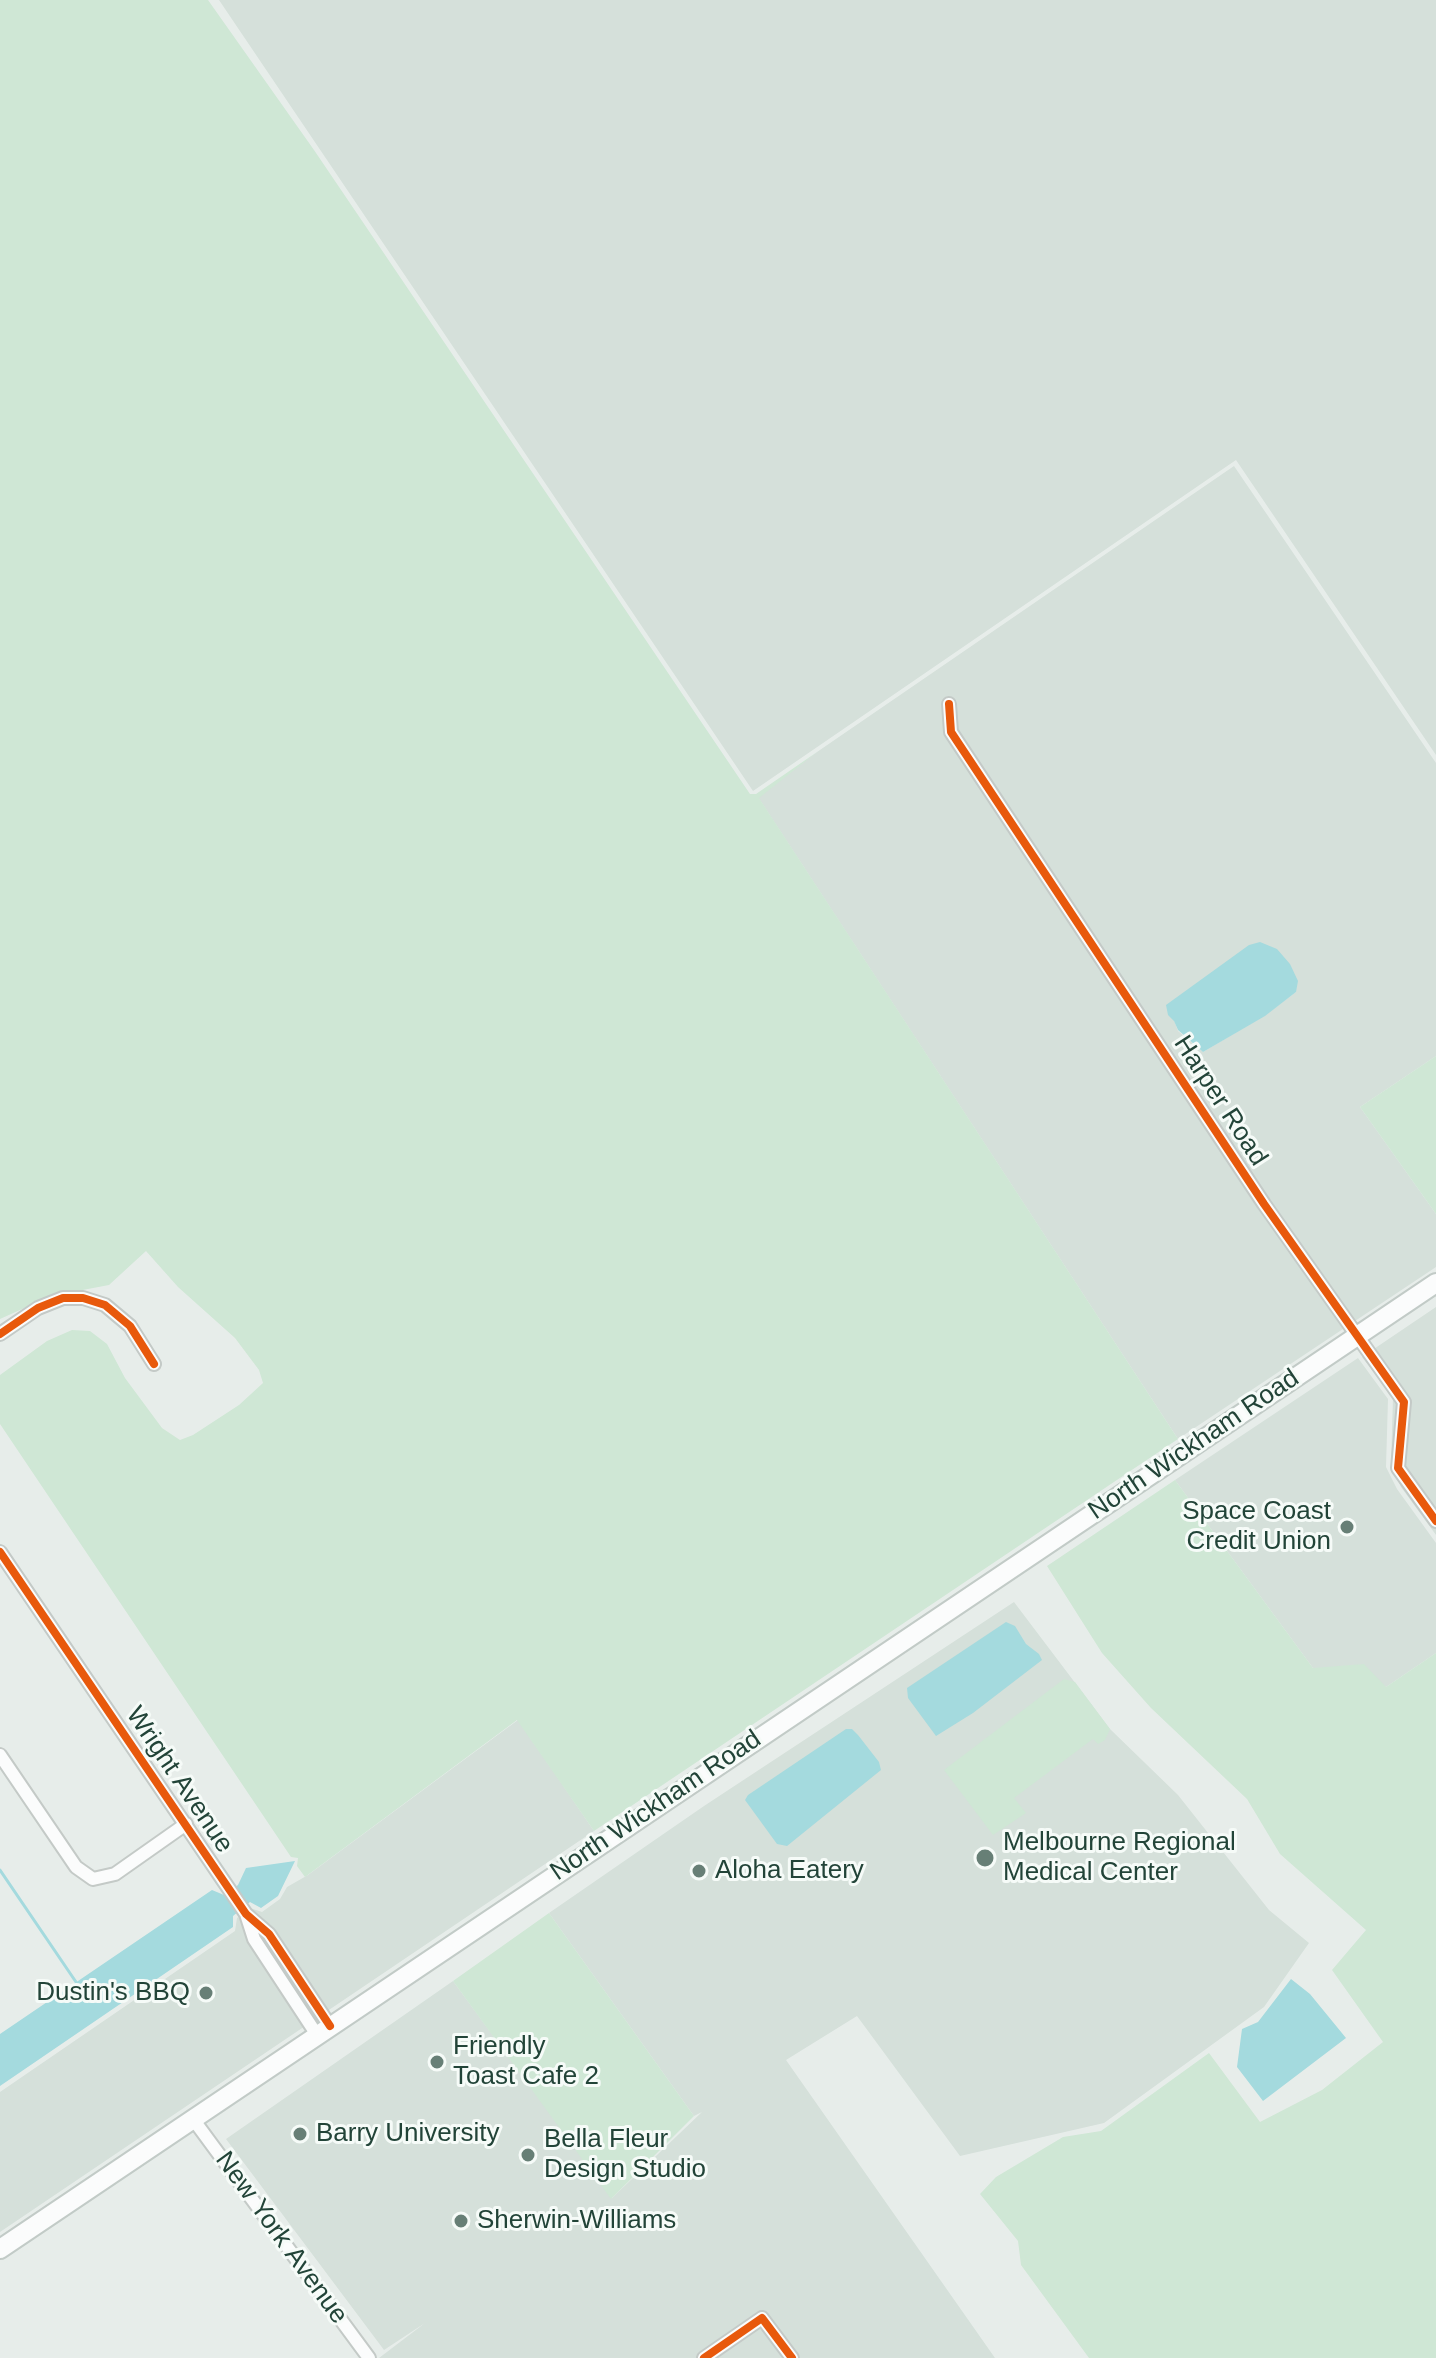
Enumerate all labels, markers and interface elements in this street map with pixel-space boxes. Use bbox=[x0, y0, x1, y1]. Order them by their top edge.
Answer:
street label: Harper Road bbox=[1166, 1030, 1274, 1172]
street label: North Wickham Road bbox=[1083, 1363, 1305, 1527]
place label: Space Coast Credit Union bbox=[1182, 1496, 1331, 1558]
marker: Space Coast Credit Union bbox=[1338, 1518, 1356, 1536]
street label: Wright Avenue bbox=[119, 1701, 239, 1859]
street label: North Wickham Road bbox=[545, 1724, 767, 1888]
place label: Melbourne Regional Medical Center bbox=[1003, 1827, 1236, 1888]
marker: Melbourne Regional Medical Center bbox=[974, 1847, 996, 1869]
place label: Aloha Eatery bbox=[715, 1855, 864, 1887]
marker: Aloha Eatery bbox=[690, 1862, 708, 1880]
place label: Dustin's BBQ bbox=[36, 1977, 190, 2009]
marker: Dustin's BBQ bbox=[197, 1984, 215, 2002]
place label: Friendly Toast Cafe 2 bbox=[453, 2031, 599, 2092]
marker: Friendly Toast Cafe 2 bbox=[428, 2053, 446, 2071]
place label: Barry University bbox=[316, 2118, 499, 2150]
place label: Bella Fleur Design Studio bbox=[544, 2124, 706, 2186]
marker: Barry University bbox=[291, 2125, 309, 2143]
street label: New York Avenue bbox=[208, 2146, 354, 2330]
marker: Bella Fleur Design Studio bbox=[519, 2146, 537, 2164]
place label: Sherwin-Williams bbox=[477, 2205, 676, 2237]
marker: Sherwin-Williams bbox=[452, 2212, 470, 2230]

